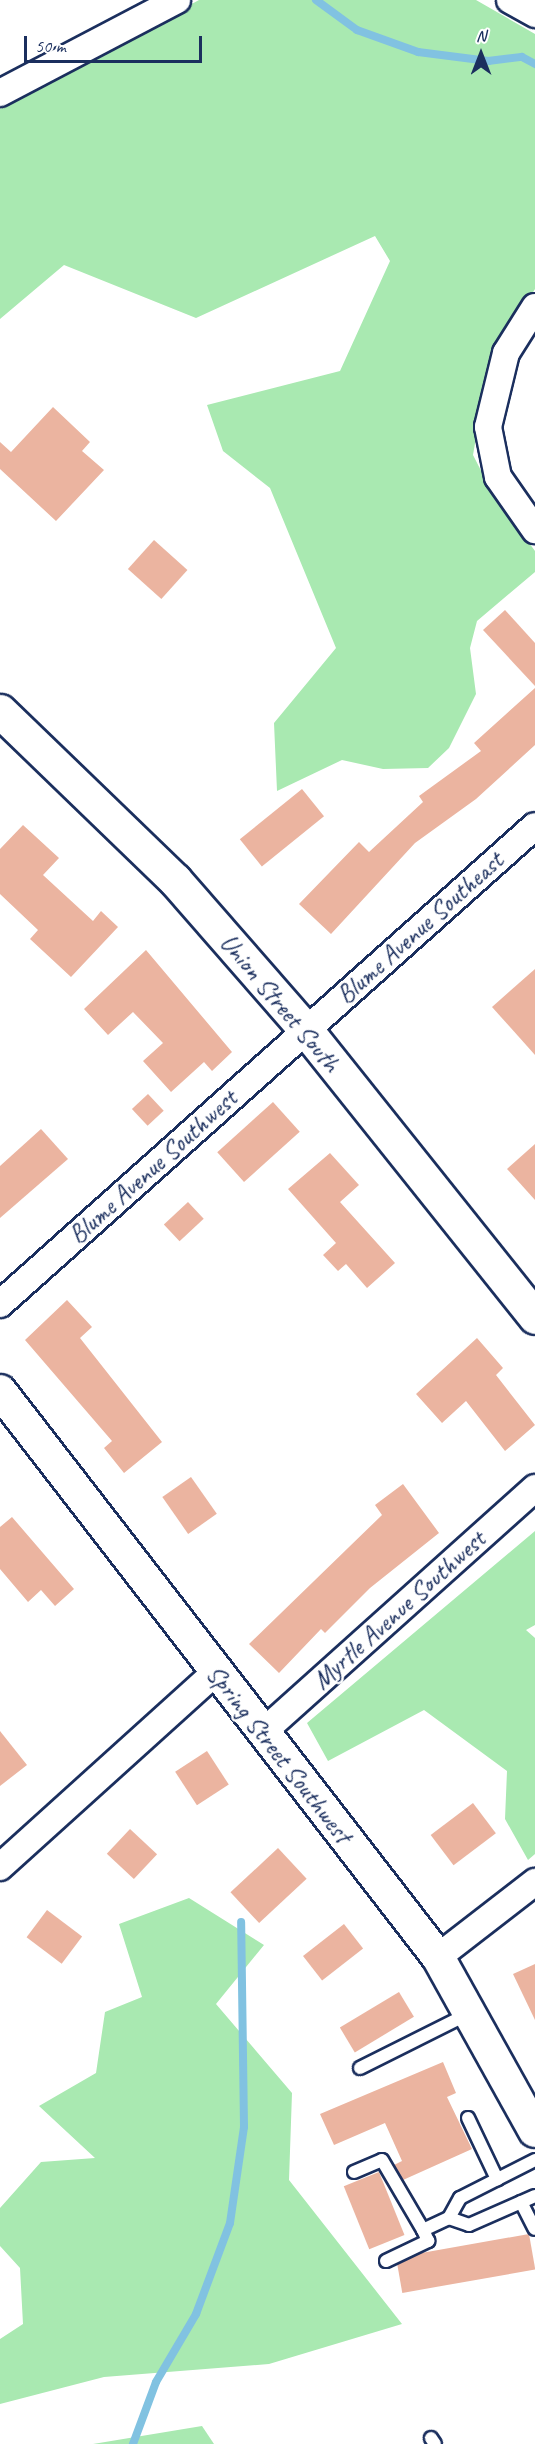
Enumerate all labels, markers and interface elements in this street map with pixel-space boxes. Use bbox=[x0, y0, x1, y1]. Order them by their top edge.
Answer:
scale bar bbox=[27, 24, 206, 62]
north arrow bbox=[451, 24, 511, 84]
text: N bbox=[476, 26, 486, 46]
text: 50 m bbox=[35, 35, 66, 57]
street label: Blume Avenue Southeast bbox=[330, 845, 510, 1011]
street label: Union Street South bbox=[213, 928, 347, 1078]
street label: Blume Avenue Southwest bbox=[63, 1083, 243, 1251]
street label: Myrtle Avenue Southwest bbox=[306, 1524, 492, 1696]
street label: Spring Street Southwest bbox=[200, 1659, 358, 1849]

